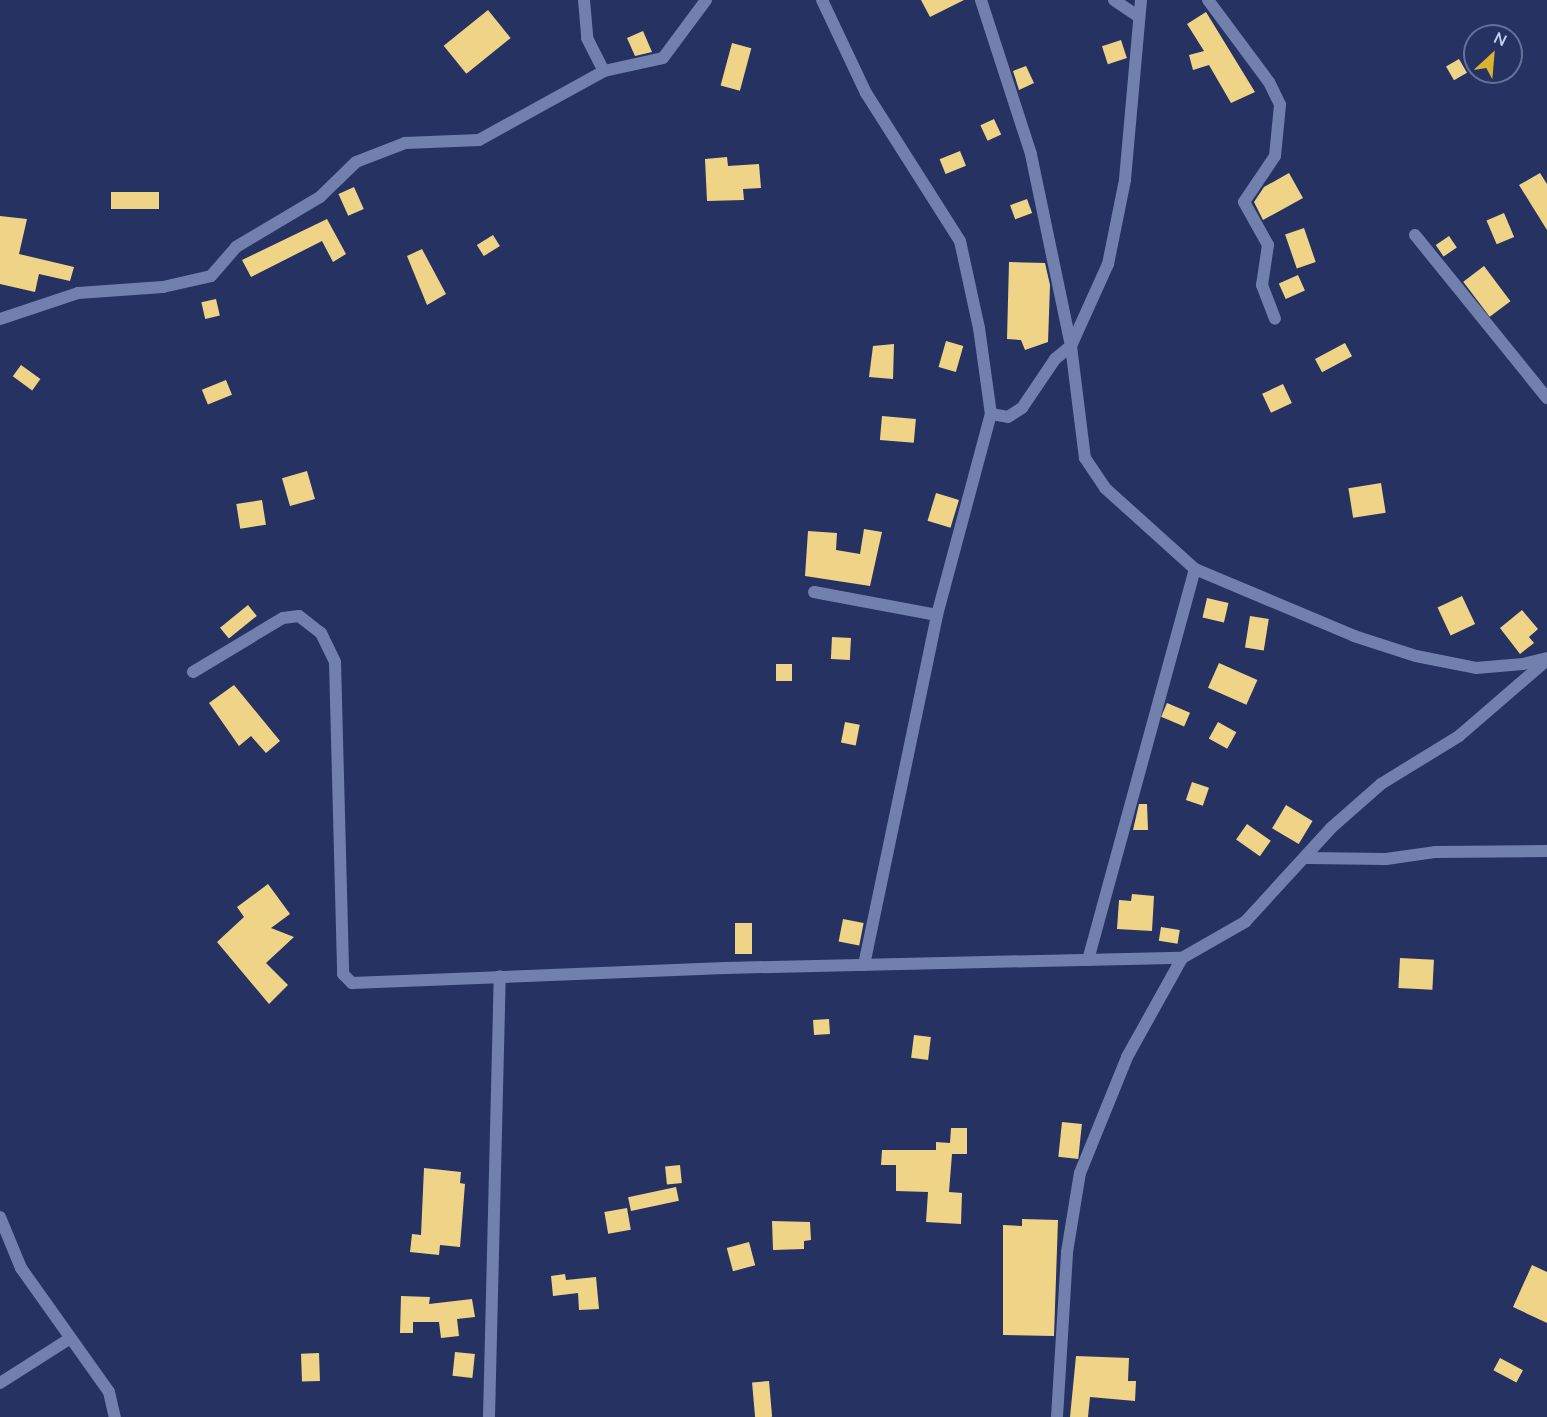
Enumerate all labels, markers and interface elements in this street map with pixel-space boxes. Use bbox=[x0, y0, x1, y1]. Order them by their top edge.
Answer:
north arrow bbox=[1463, 24, 1523, 84]
text: N bbox=[1490, 27, 1510, 52]

